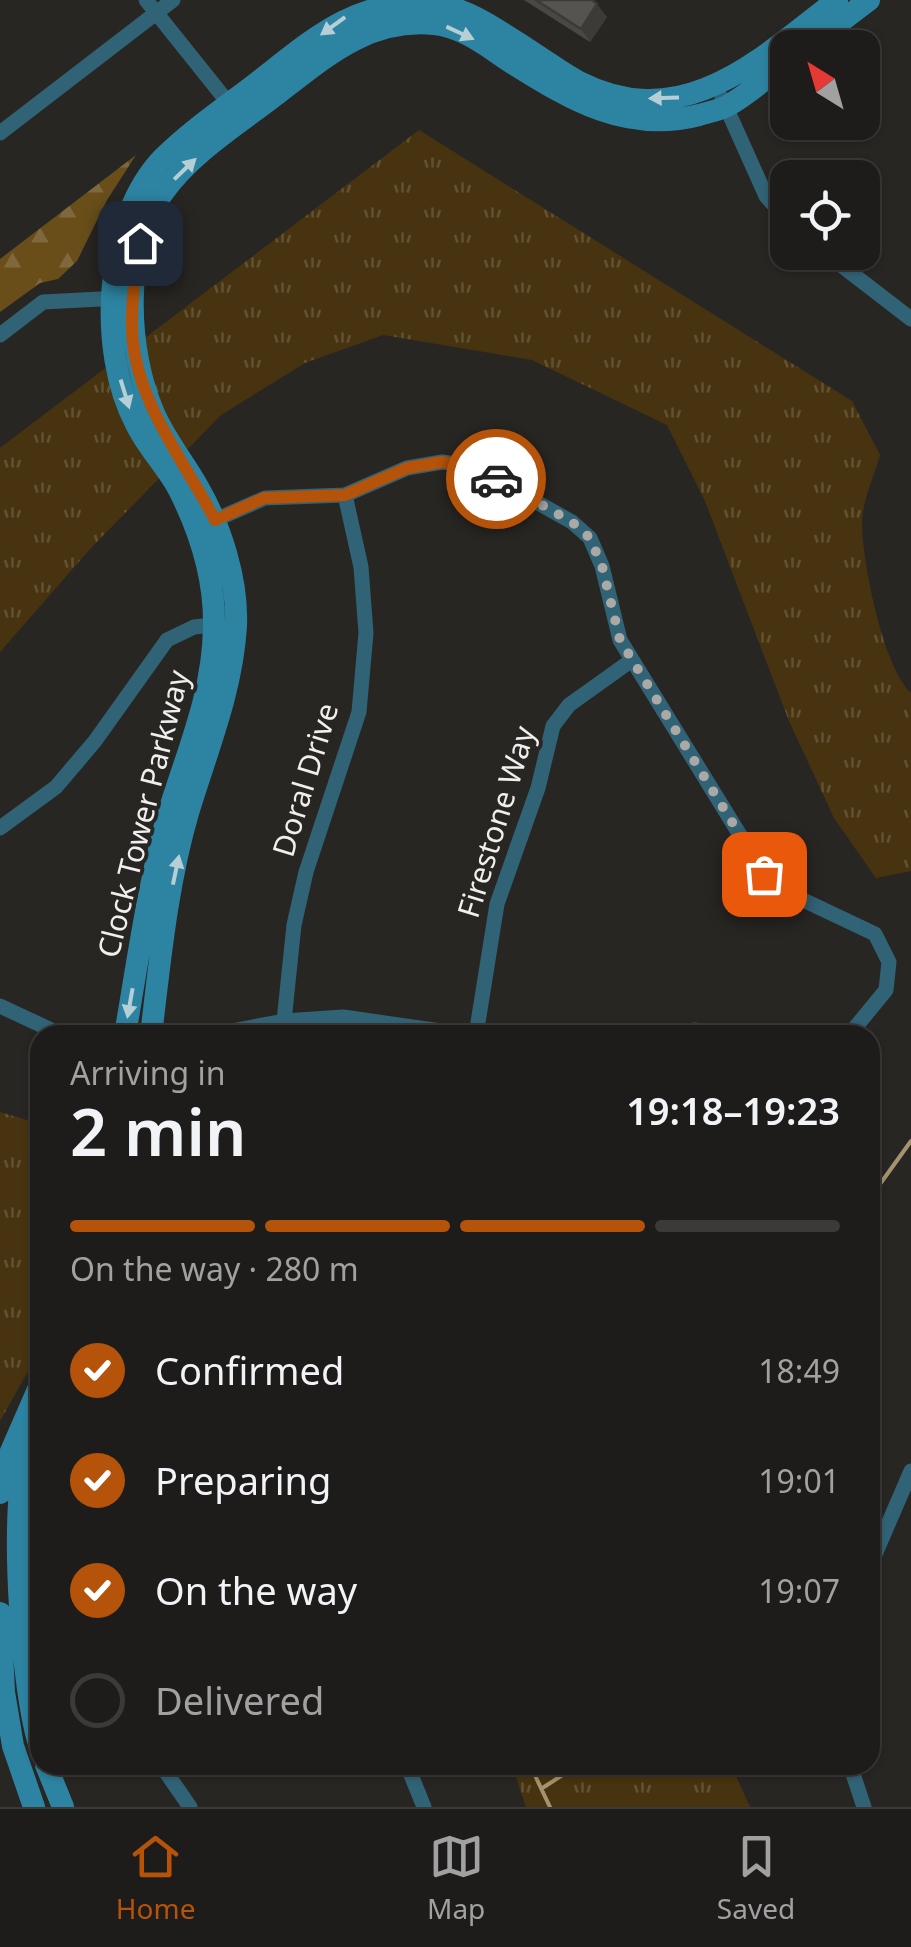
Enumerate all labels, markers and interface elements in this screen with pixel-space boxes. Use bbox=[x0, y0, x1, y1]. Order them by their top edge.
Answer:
one-way arrow bbox=[320, 16, 346, 35]
one-way arrow bbox=[445, 25, 475, 41]
north arrow bbox=[770, 30, 880, 140]
map controls bbox=[770, 30, 880, 270]
one-way arrow bbox=[647, 91, 679, 107]
one-way arrow bbox=[172, 158, 196, 181]
button: locate bbox=[770, 160, 880, 270]
pin bbox=[98, 201, 183, 286]
icon: home bbox=[113, 216, 168, 271]
one-way arrow bbox=[119, 380, 134, 410]
courier bbox=[446, 429, 546, 529]
icon: car bbox=[469, 452, 524, 507]
street label: Clock Tower Parkway bbox=[87, 665, 198, 962]
street label: Doral Drive bbox=[262, 698, 347, 861]
street label: Firestone Way bbox=[447, 720, 544, 922]
pin bbox=[722, 832, 807, 917]
icon: bag bbox=[737, 847, 792, 902]
one-way arrow bbox=[168, 854, 184, 885]
one-way arrow bbox=[122, 988, 137, 1019]
text: Arriving in bbox=[70, 1051, 225, 1094]
text: 19:18–19:23 bbox=[626, 1084, 840, 1136]
text: 2 min bbox=[70, 1087, 246, 1175]
text: On the way · 280 m bbox=[70, 1247, 359, 1290]
icon: check bbox=[70, 1343, 125, 1398]
text: Confirmed bbox=[155, 1344, 344, 1396]
text: 18:49 bbox=[758, 1349, 840, 1392]
icon: check bbox=[70, 1453, 125, 1508]
text: Preparing bbox=[155, 1454, 331, 1506]
text: 19:01 bbox=[758, 1459, 840, 1502]
icon: check bbox=[70, 1563, 125, 1618]
text: On the way bbox=[155, 1564, 357, 1616]
text: 19:07 bbox=[758, 1569, 840, 1612]
text: Delivered bbox=[155, 1674, 324, 1726]
tab: Home bbox=[116, 1829, 195, 1927]
tab: Map bbox=[427, 1829, 485, 1927]
tab: Saved bbox=[717, 1829, 795, 1927]

